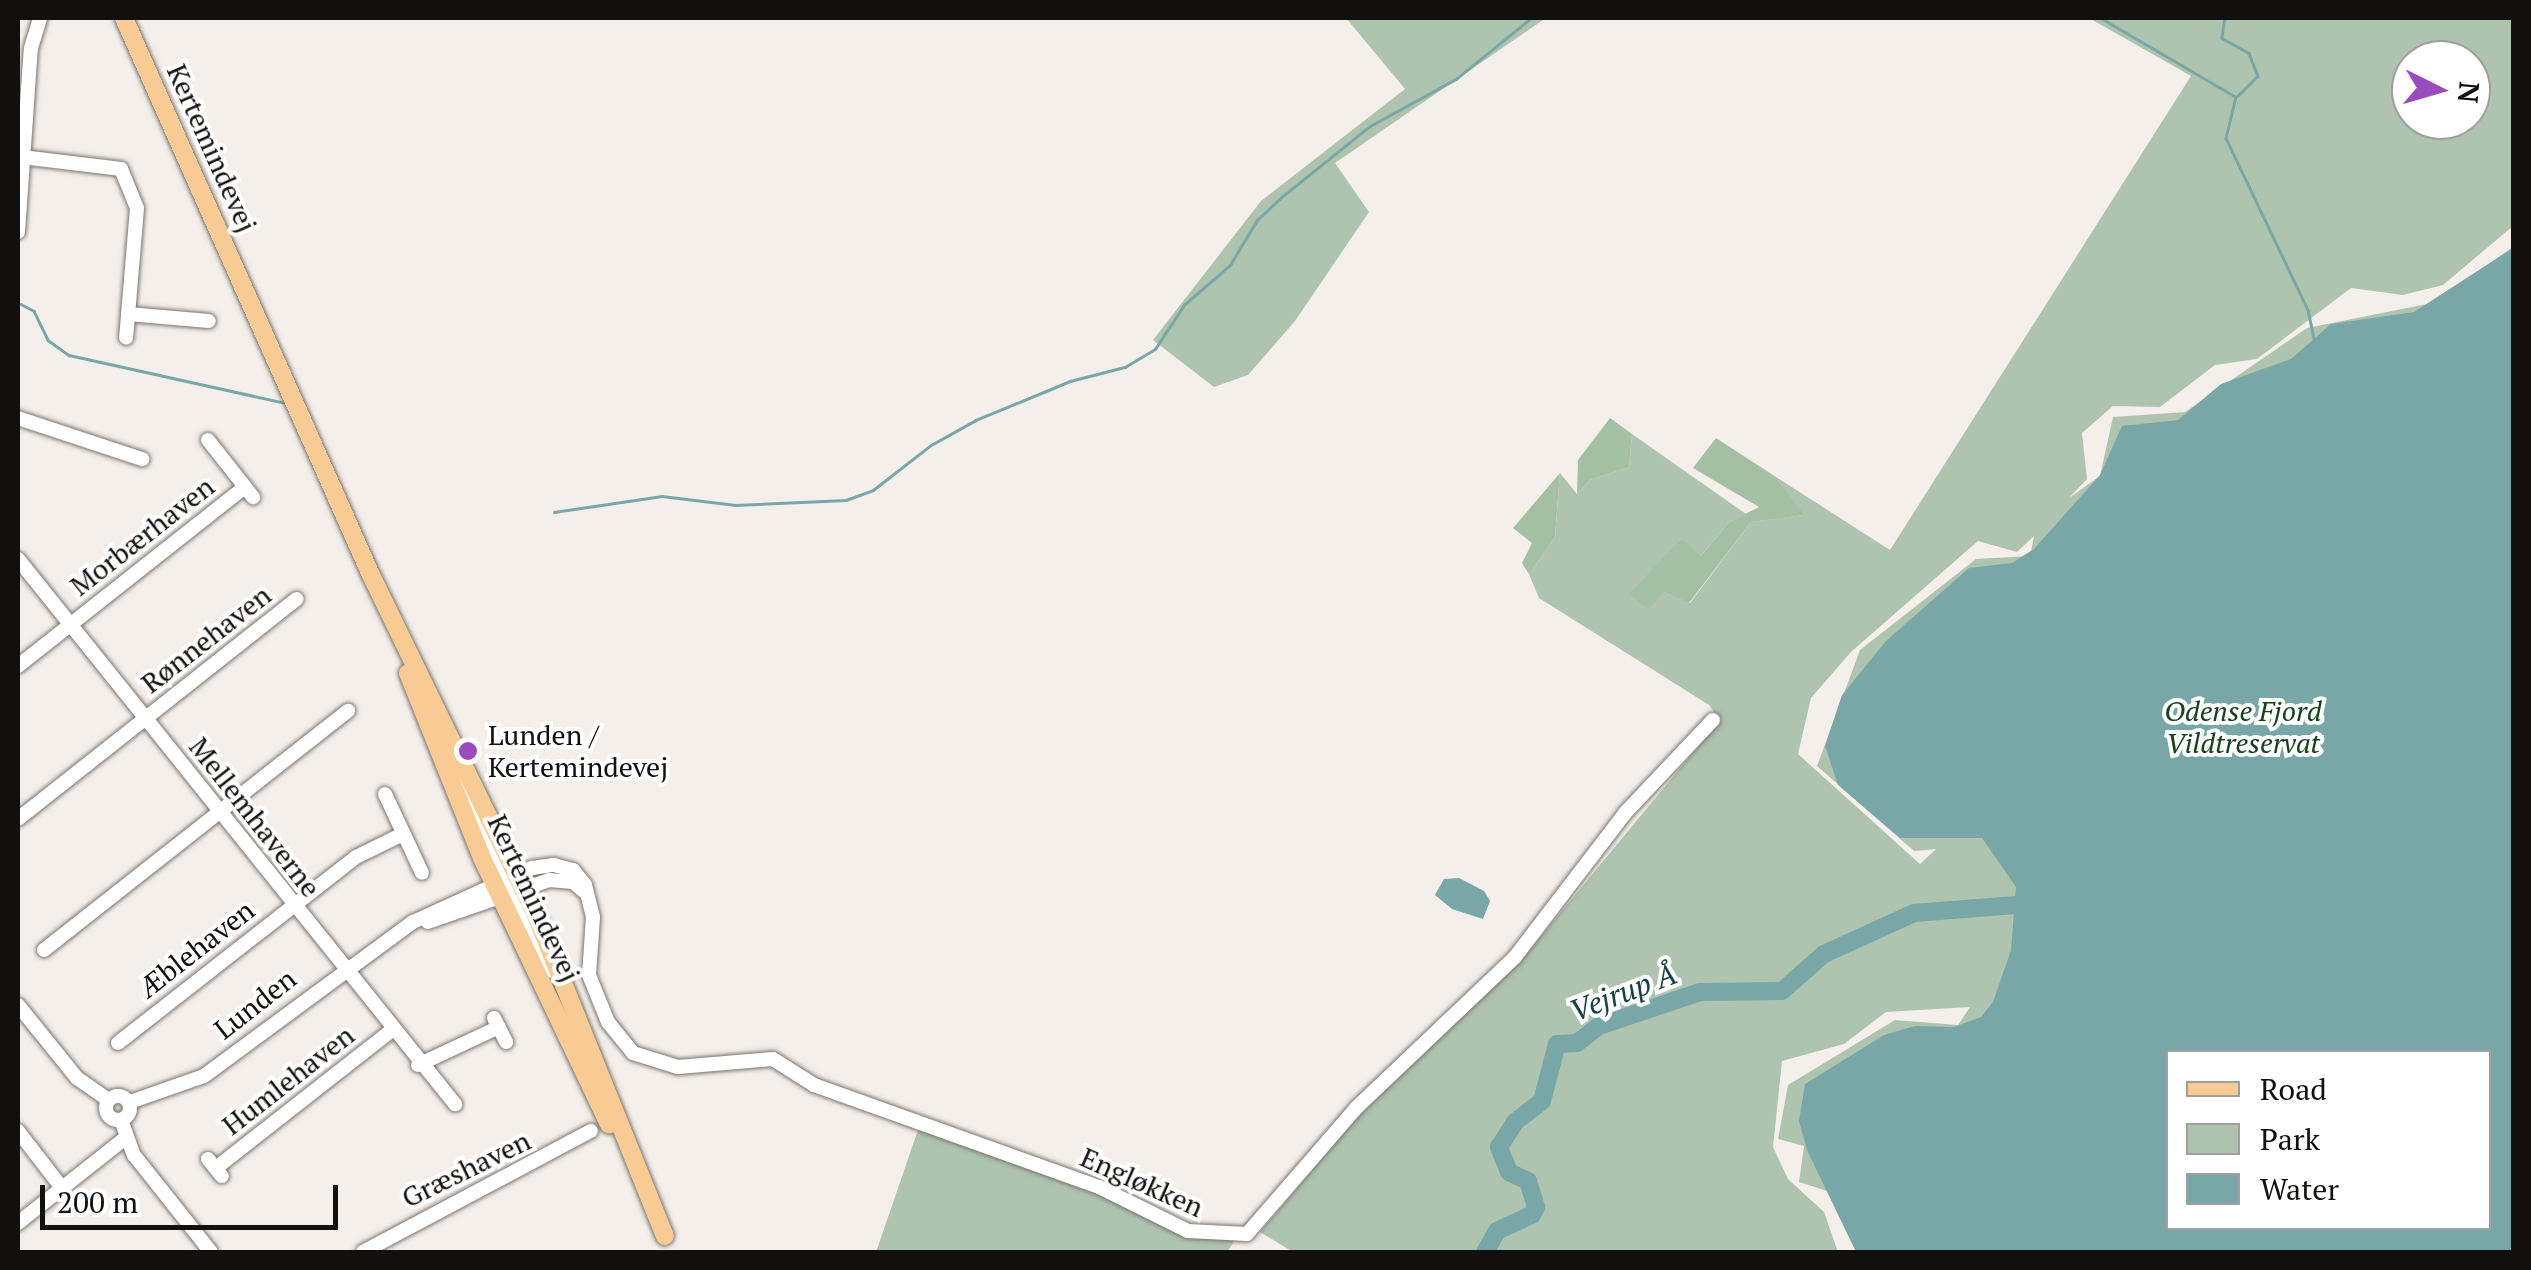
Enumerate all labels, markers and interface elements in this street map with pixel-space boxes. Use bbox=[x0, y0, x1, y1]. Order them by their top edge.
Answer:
north arrow bbox=[2391, 40, 2491, 140]
street label: Kertemindevej bbox=[160, 59, 264, 237]
text: N bbox=[2450, 80, 2489, 105]
street label: Morbærhaven bbox=[63, 469, 221, 603]
street label: Rønnehaven bbox=[135, 578, 277, 700]
park label: Odense Fjord Vildtreservat bbox=[2164, 694, 2322, 760]
place label: Lunden / Kertemindevej bbox=[488, 718, 668, 784]
street label: Mellemhaverne bbox=[182, 731, 328, 903]
marker: Lunden / Kertemindevej bbox=[457, 740, 479, 762]
street label: Kertemindevej bbox=[481, 809, 587, 987]
street label: Æblehaven bbox=[131, 893, 261, 1005]
water label: Vejrup Å bbox=[1564, 955, 1682, 1029]
street label: Lunden bbox=[207, 962, 303, 1046]
street label: Humlehaven bbox=[215, 1018, 361, 1142]
legend bbox=[2166, 1050, 2491, 1230]
text: Road bbox=[2260, 1069, 2327, 1109]
text: Park bbox=[2260, 1119, 2320, 1159]
street label: Græshaven bbox=[396, 1123, 536, 1215]
street label: Engløkken bbox=[1075, 1140, 1209, 1224]
scale bar bbox=[45, 1165, 342, 1227]
text: Water bbox=[2260, 1169, 2339, 1209]
text: 200 m bbox=[57, 1182, 138, 1222]

